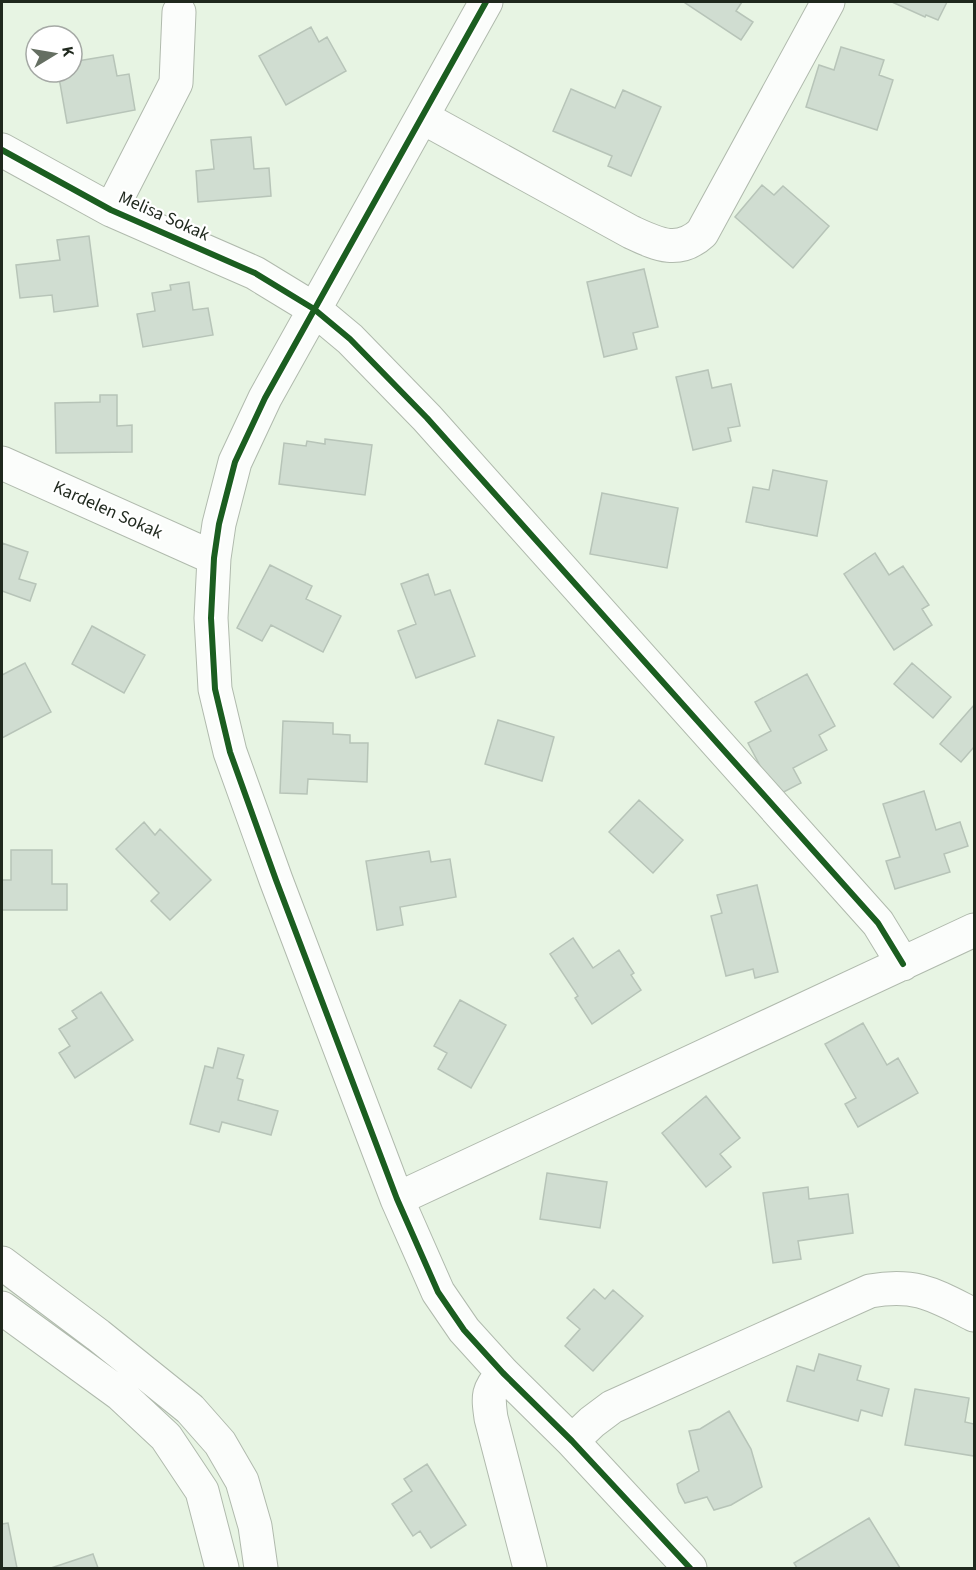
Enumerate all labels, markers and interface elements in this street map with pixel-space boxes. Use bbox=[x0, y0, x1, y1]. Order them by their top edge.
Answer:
north arrow bbox=[24, 24, 84, 84]
text: K bbox=[56, 44, 80, 58]
street label: Melisa Sokak bbox=[114, 185, 214, 247]
street label: Kardelen Sokak bbox=[49, 475, 167, 545]

